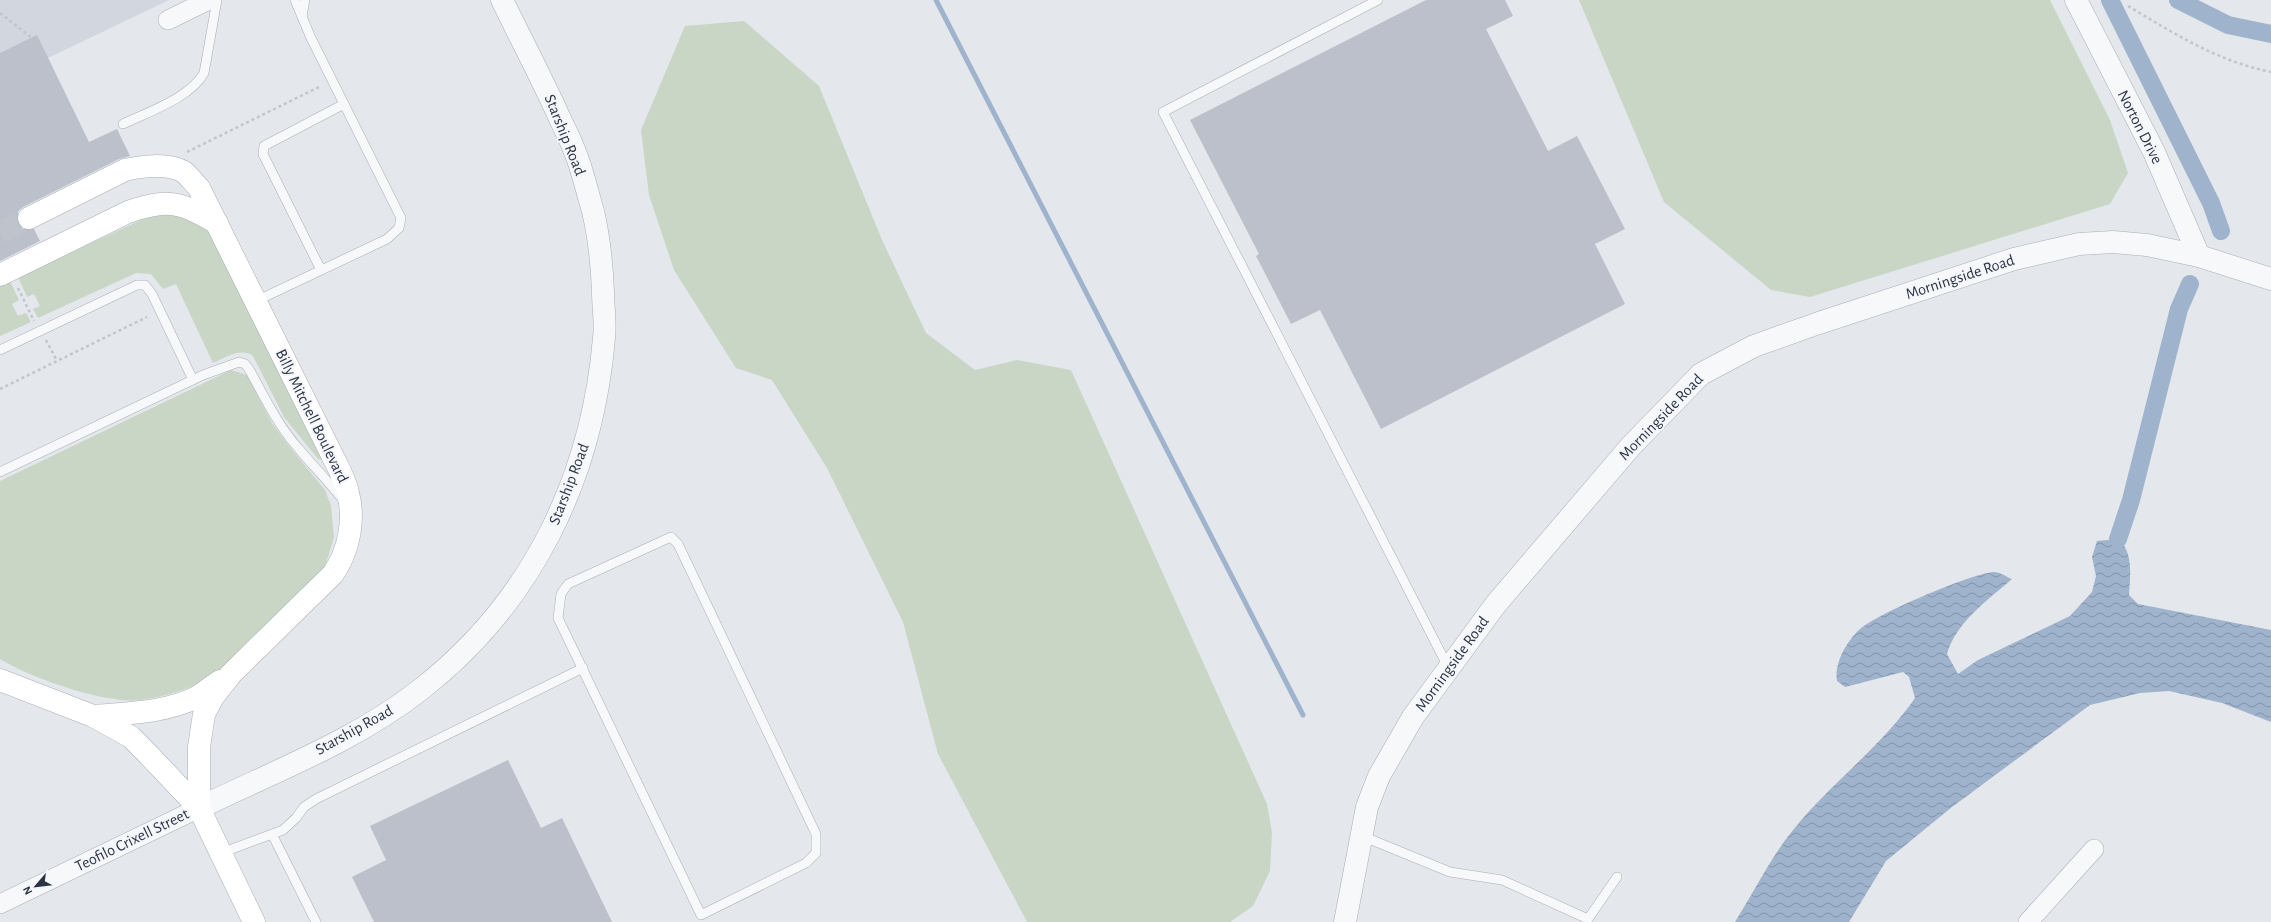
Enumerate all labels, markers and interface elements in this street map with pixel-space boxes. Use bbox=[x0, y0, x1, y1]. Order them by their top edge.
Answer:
street label: Norton Drive bbox=[2115, 88, 2165, 166]
street label: Starship Road bbox=[542, 92, 588, 178]
street label: Morningside Road bbox=[1904, 252, 2016, 302]
street label: Billy Mitchell Boulevard bbox=[272, 347, 351, 486]
street label: Morningside Road bbox=[1616, 371, 1706, 463]
street label: Starship Road bbox=[546, 441, 592, 527]
street label: Morningside Road bbox=[1412, 613, 1492, 715]
street label: Starship Road bbox=[313, 702, 395, 758]
street label: Teofilo Crixell Street bbox=[73, 806, 191, 874]
north arrow bbox=[16, 866, 56, 906]
text: N bbox=[21, 884, 34, 896]

